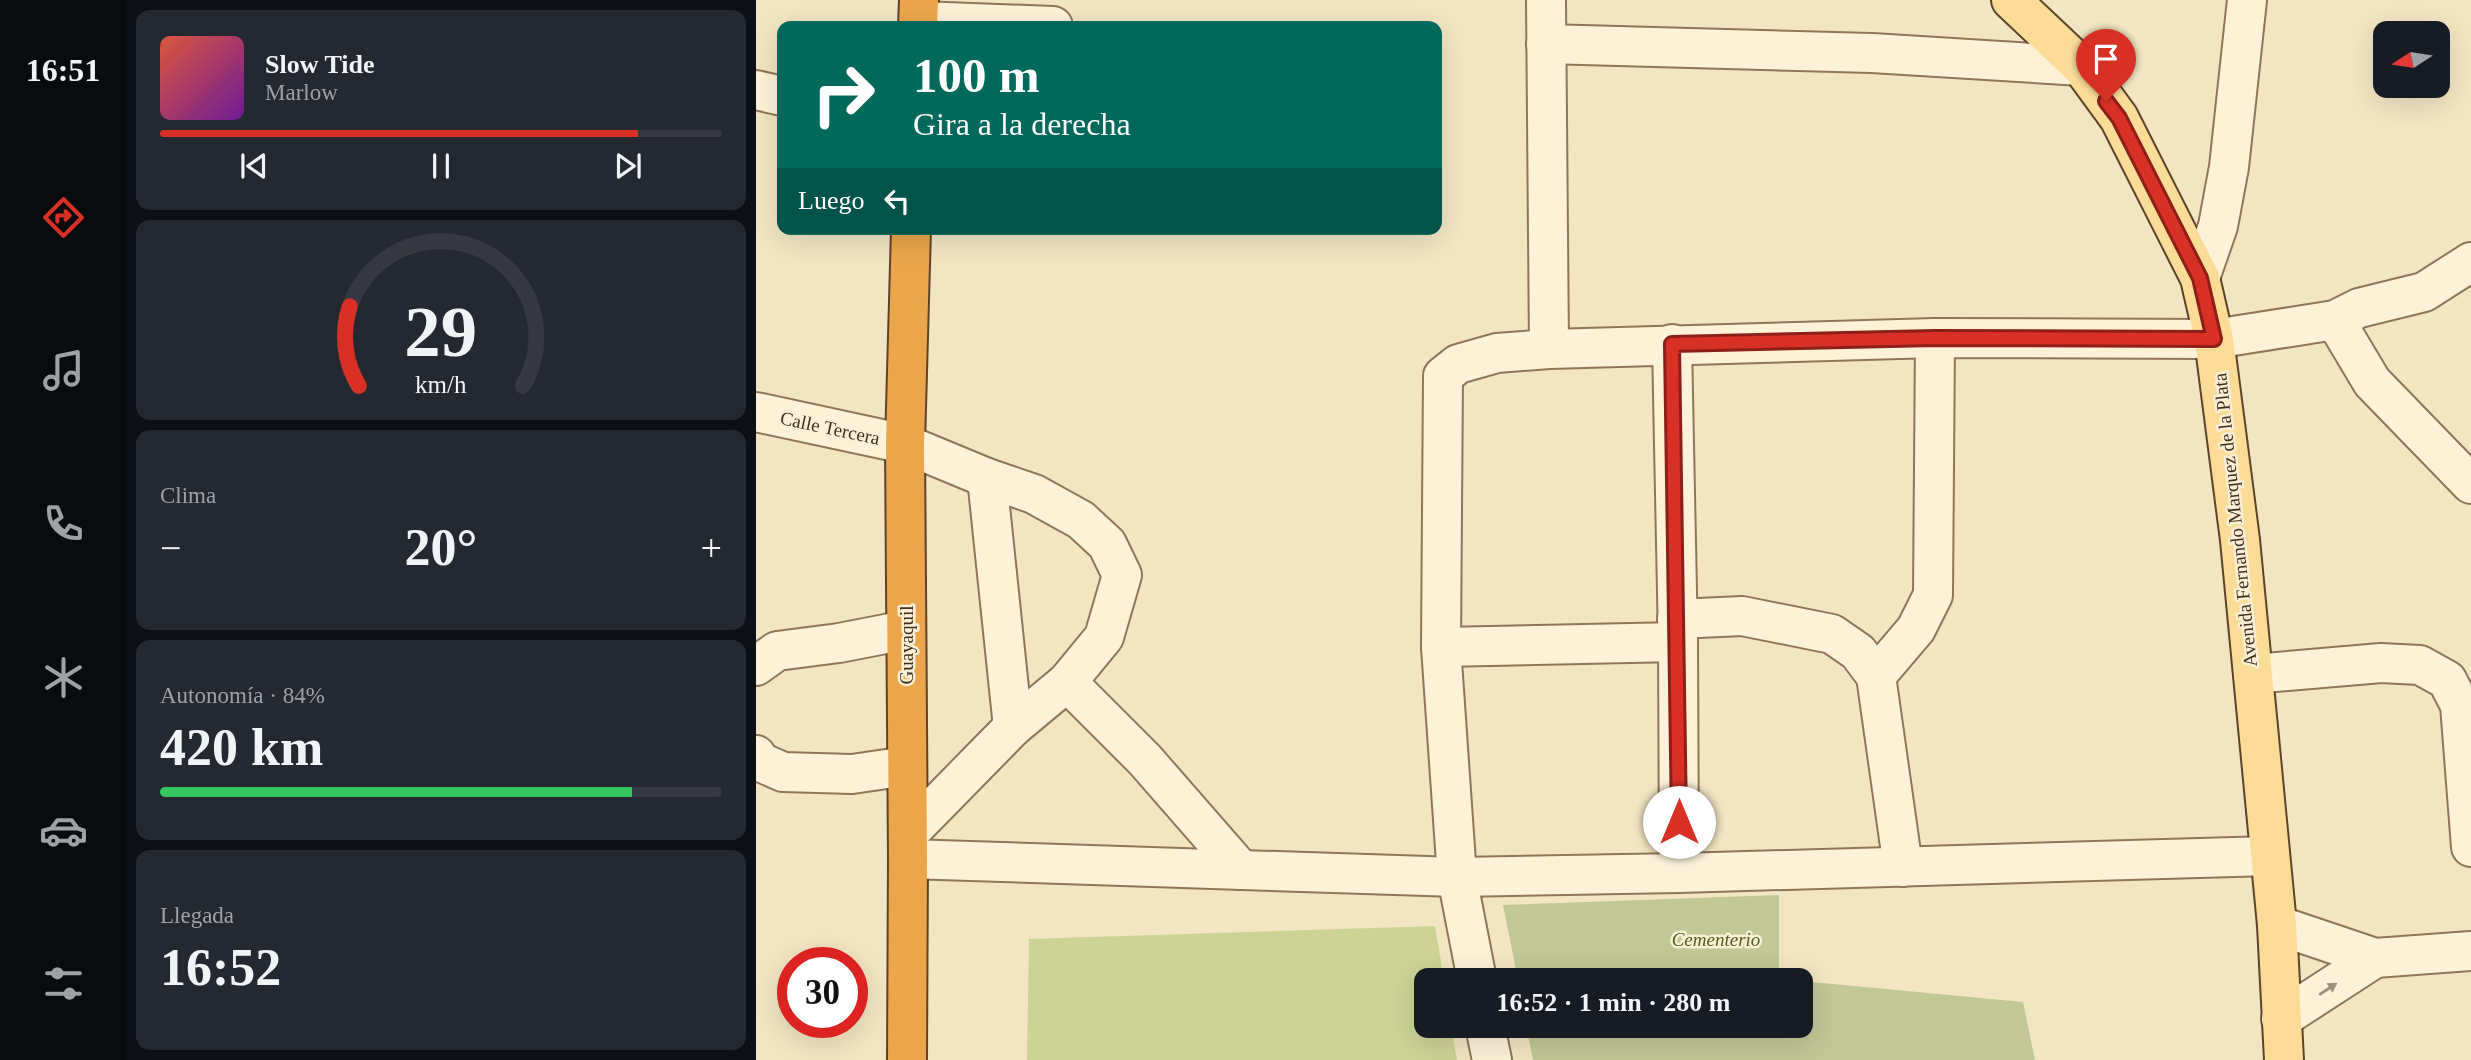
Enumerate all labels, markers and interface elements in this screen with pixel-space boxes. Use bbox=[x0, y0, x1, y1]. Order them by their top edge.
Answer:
north arrow bbox=[2373, 21, 2450, 98]
map controls bbox=[2373, 21, 2450, 98]
pin bbox=[2076, 29, 2136, 101]
icon: arrive bbox=[2087, 40, 2125, 78]
text: 100 m bbox=[913, 48, 1040, 103]
icon: right bbox=[798, 49, 889, 140]
text: Slow Tide bbox=[265, 50, 375, 79]
text: 16:51 bbox=[26, 52, 100, 88]
text: Marlow bbox=[265, 80, 338, 105]
text: Gira a la derecha bbox=[913, 106, 1131, 142]
icon: previous bbox=[235, 147, 273, 185]
icon: pause bbox=[422, 147, 460, 185]
icon: next bbox=[609, 147, 647, 185]
icon: left bbox=[878, 182, 916, 220]
text: Luego bbox=[798, 186, 864, 215]
icon: directions bbox=[39, 193, 88, 242]
text: 29 bbox=[405, 291, 477, 372]
icon: music bbox=[39, 346, 88, 395]
text: km/h bbox=[415, 371, 467, 398]
street label: Avenida Fernando Marquez de la Plata bbox=[2209, 371, 2261, 668]
street label: Calle Tercera bbox=[778, 407, 882, 449]
text: Clima bbox=[160, 483, 216, 508]
icon: phone bbox=[39, 499, 88, 548]
text: 20° bbox=[405, 519, 477, 576]
text: − bbox=[160, 527, 181, 569]
text: + bbox=[701, 527, 722, 569]
street label: Guayaquil bbox=[896, 605, 917, 685]
icon: climate bbox=[39, 653, 88, 702]
text: Autonomía · 84% bbox=[160, 683, 325, 708]
text: 420 km bbox=[160, 719, 323, 776]
position arrow bbox=[1642, 785, 1716, 859]
icon: car bbox=[39, 806, 88, 855]
text: Llegada bbox=[160, 903, 234, 928]
park label: Cementerio bbox=[1672, 929, 1760, 950]
text: 16:52 bbox=[160, 939, 281, 996]
speed limit sign: 30 bbox=[777, 947, 868, 1038]
icon: filters bbox=[39, 959, 88, 1008]
one-way arrow bbox=[2318, 982, 2338, 995]
text: 16:52 · 1 min · 280 m bbox=[1497, 988, 1731, 1017]

